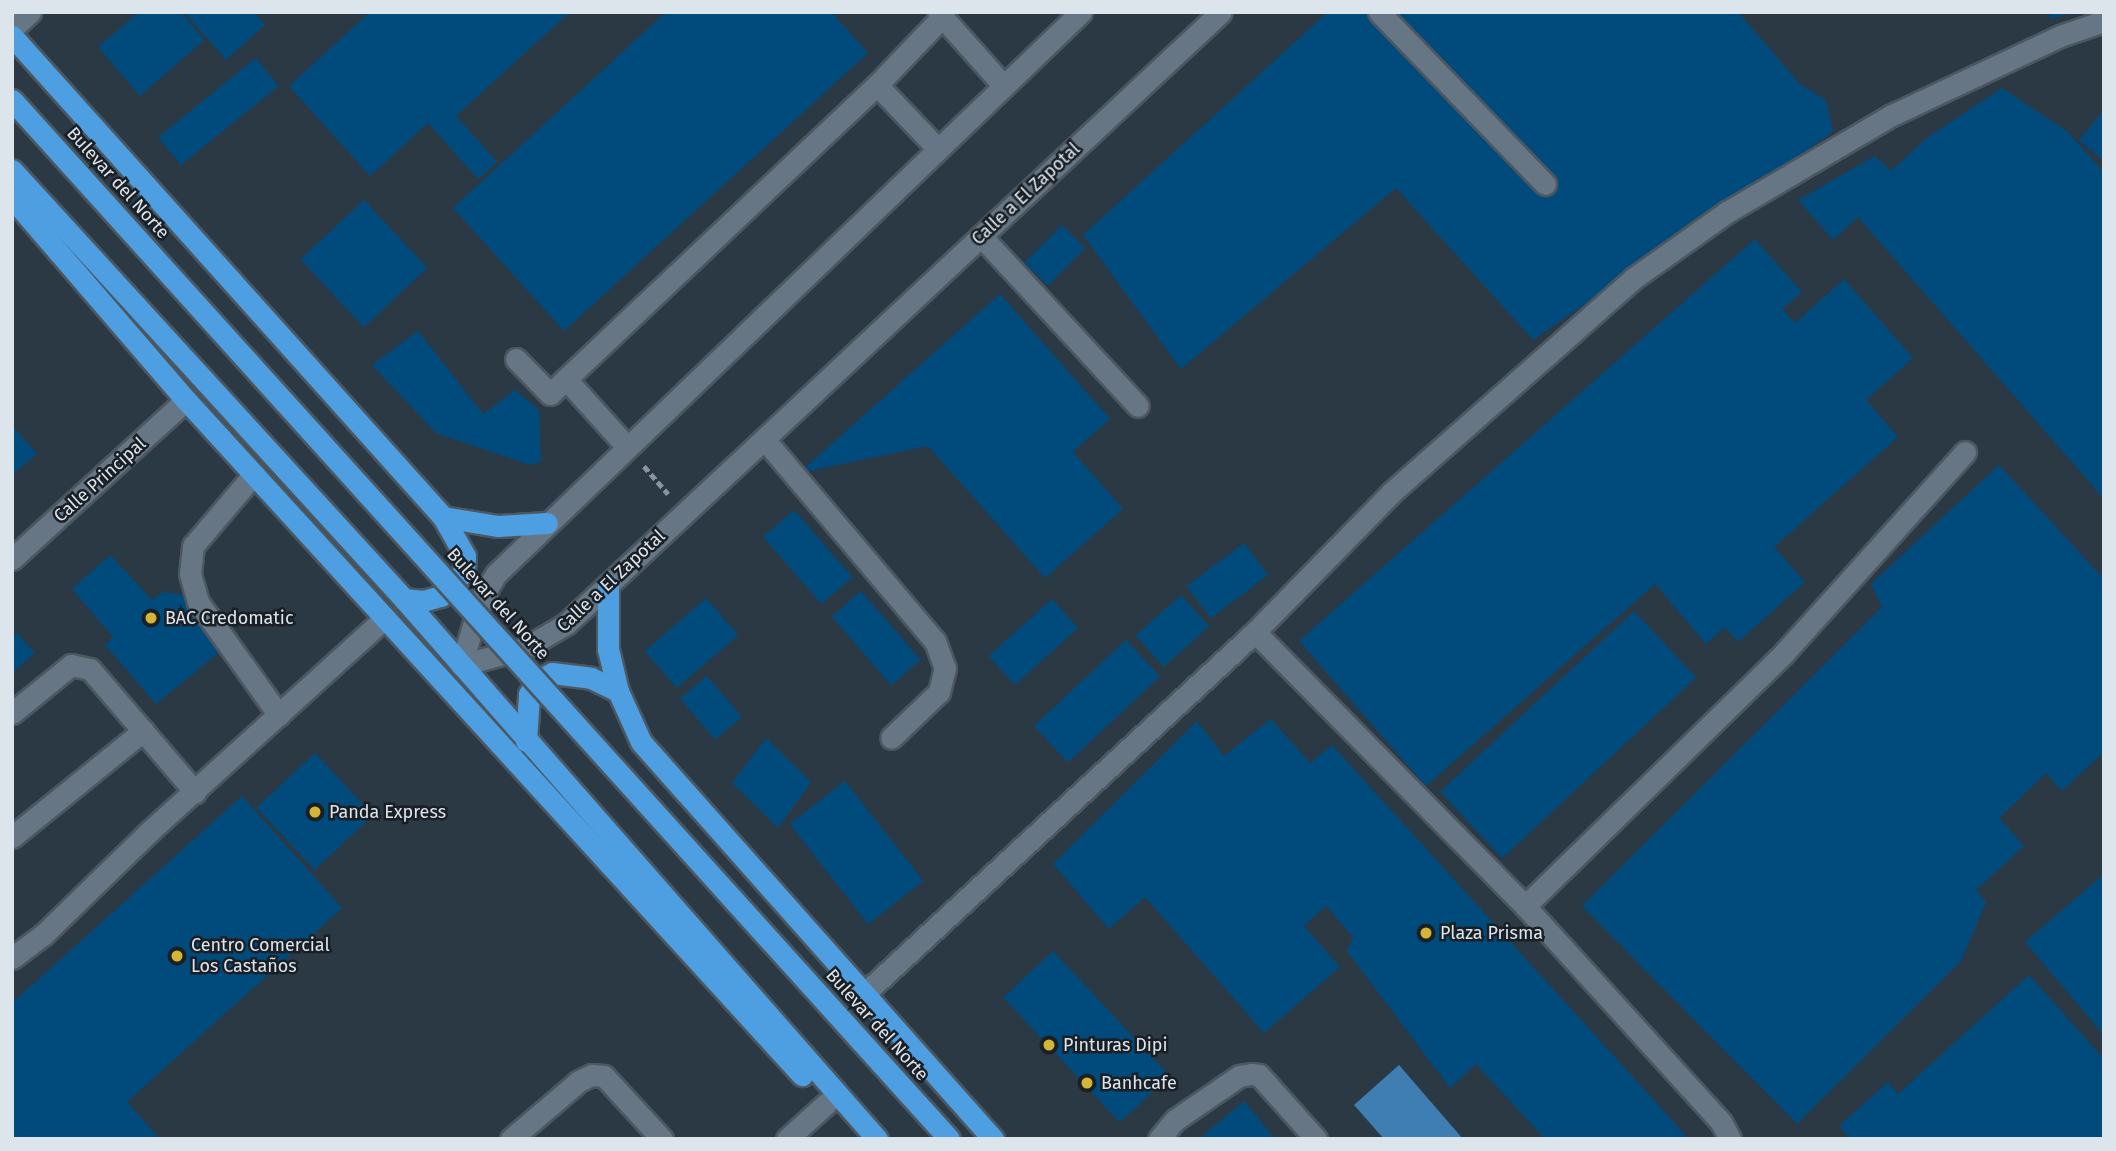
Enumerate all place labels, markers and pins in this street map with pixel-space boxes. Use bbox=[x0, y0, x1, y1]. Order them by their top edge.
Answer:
place label: BAC Credomatic bbox=[165, 607, 294, 629]
marker: BAC Credomatic bbox=[143, 610, 159, 626]
place label: Panda Express bbox=[329, 801, 446, 823]
marker: Panda Express bbox=[307, 804, 323, 820]
place label: Plaza Prisma bbox=[1440, 922, 1543, 944]
marker: Plaza Prisma bbox=[1418, 925, 1434, 941]
place label: Centro Comercial Los Castaños bbox=[191, 935, 330, 978]
marker: Centro Comercial Los Castaños bbox=[169, 948, 185, 964]
place label: Pinturas Dipi bbox=[1063, 1034, 1168, 1056]
marker: Pinturas Dipi bbox=[1041, 1037, 1057, 1053]
place label: Banhcafe bbox=[1101, 1072, 1177, 1094]
marker: Banhcafe bbox=[1079, 1075, 1095, 1091]

